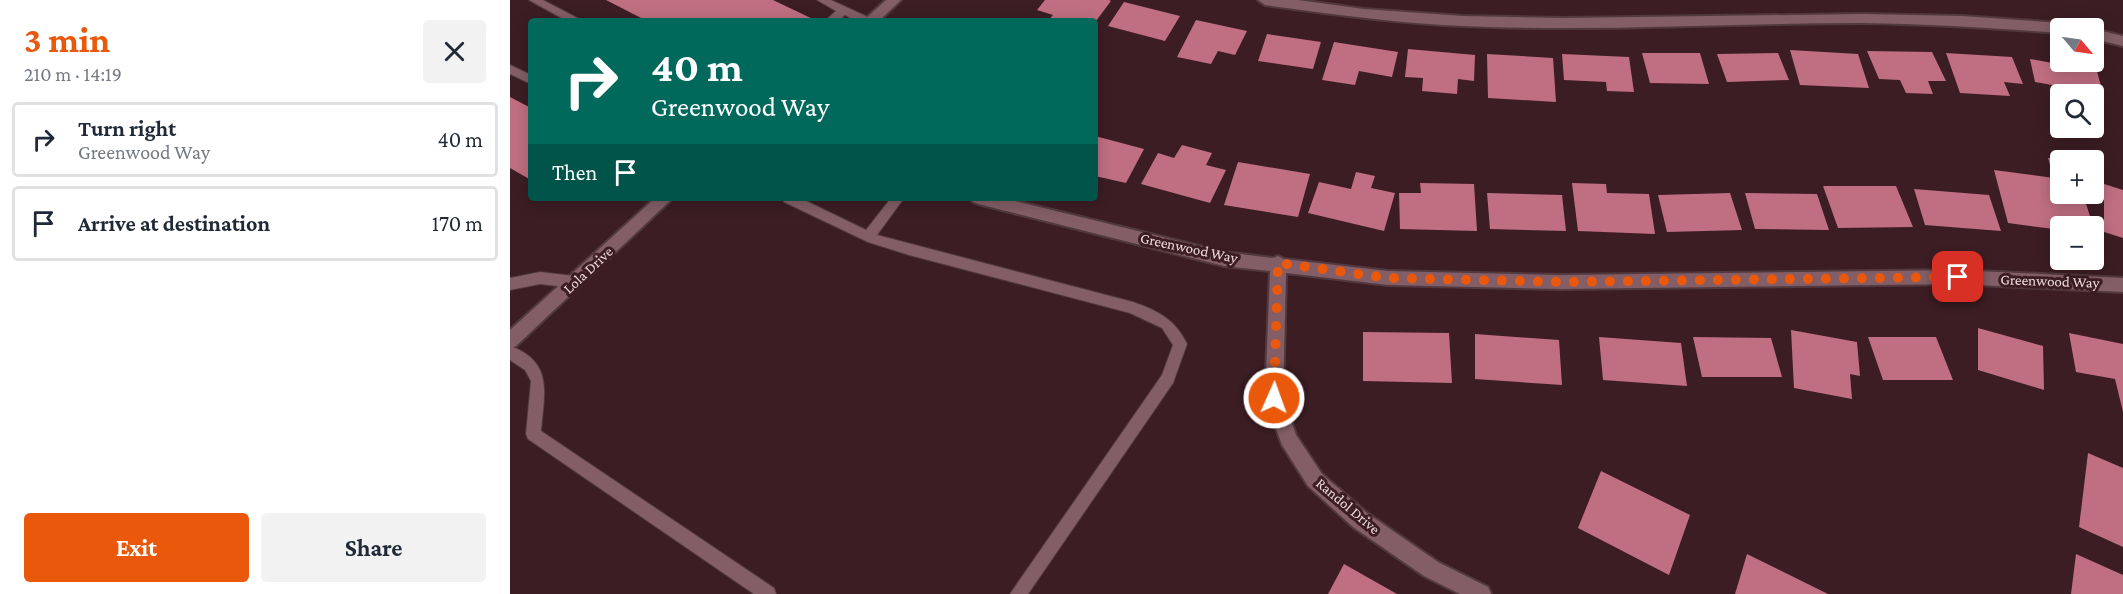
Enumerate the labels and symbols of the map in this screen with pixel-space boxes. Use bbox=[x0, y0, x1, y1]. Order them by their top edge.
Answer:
north arrow bbox=[2050, 18, 2104, 72]
street label: Greenwood Way bbox=[1139, 230, 1239, 267]
street label: Lola Drive bbox=[560, 243, 616, 297]
pin bbox=[1932, 251, 1983, 302]
street label: Greenwood Way bbox=[2000, 271, 2100, 292]
position arrow bbox=[1242, 366, 1306, 430]
street label: Randol Drive bbox=[1313, 475, 1383, 537]

